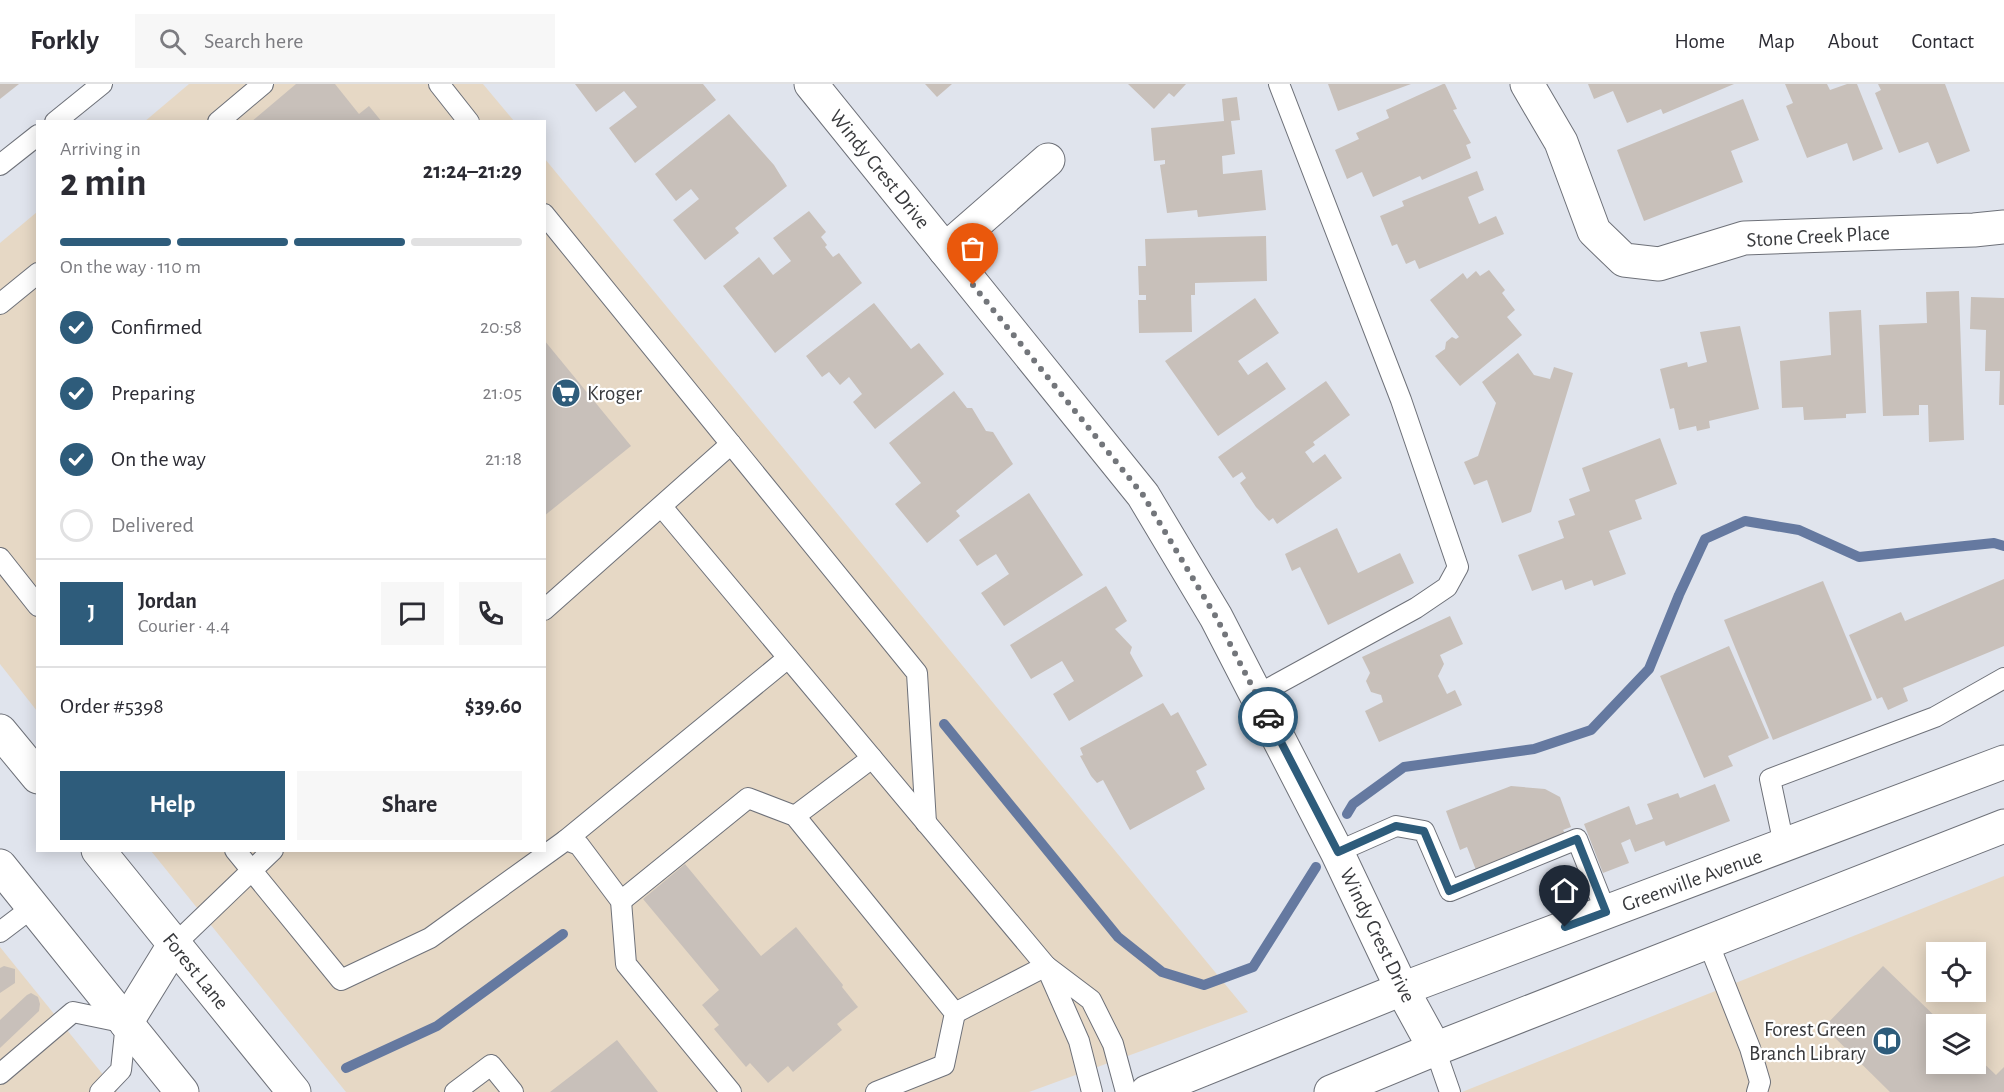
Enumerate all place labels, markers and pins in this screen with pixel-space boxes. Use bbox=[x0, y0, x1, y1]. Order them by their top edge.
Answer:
pin bbox=[947, 223, 998, 285]
supermarket icon: Kroger bbox=[550, 377, 582, 409]
place label: Kroger bbox=[587, 383, 642, 404]
pin bbox=[1539, 865, 1590, 927]
place label: Forest Green Branch Library bbox=[1749, 1019, 1866, 1064]
library icon: Forest Green Branch Library bbox=[1871, 1025, 1903, 1057]

